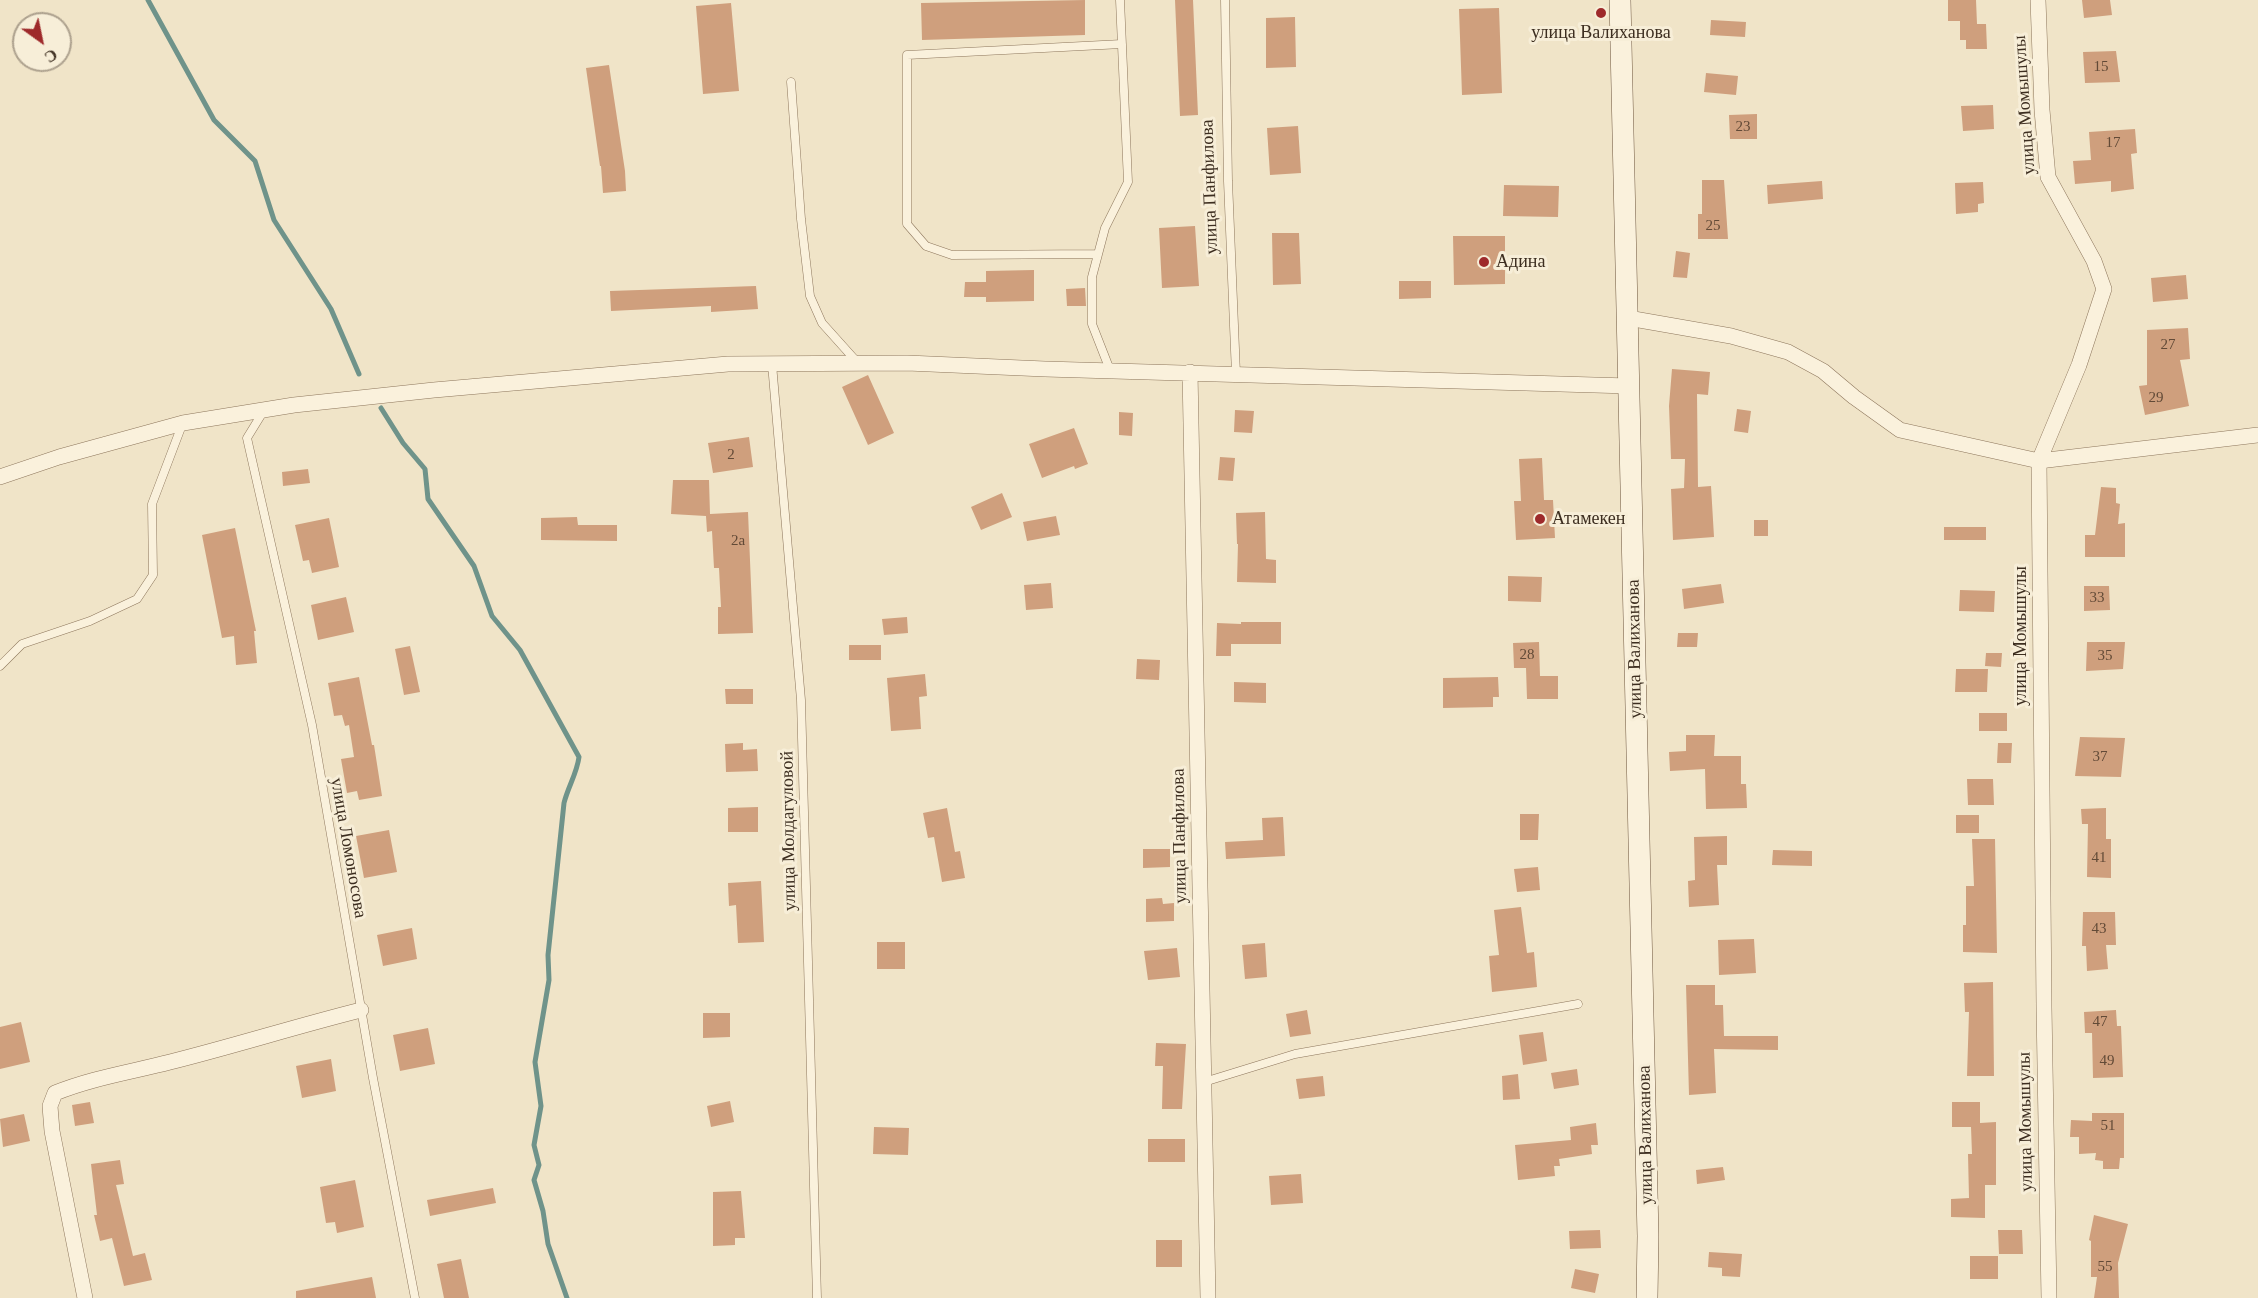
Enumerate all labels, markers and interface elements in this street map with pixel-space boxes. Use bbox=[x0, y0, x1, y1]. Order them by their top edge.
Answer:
marker: улица Валиханова bbox=[1594, 6, 1608, 20]
north arrow bbox=[12, 12, 72, 72]
place label: улица Валиханова bbox=[1531, 22, 1671, 44]
street label: улица Момышулы bbox=[2009, 35, 2041, 175]
text: С bbox=[42, 46, 60, 66]
house number: 15 bbox=[2094, 58, 2108, 76]
house number: 23 bbox=[1736, 118, 1750, 136]
street label: улица Панфилова bbox=[1197, 119, 1223, 255]
house number: 17 bbox=[2106, 134, 2120, 152]
house number: 25 bbox=[1706, 217, 1720, 235]
place label: Адина bbox=[1496, 251, 1545, 273]
marker: Адина bbox=[1477, 255, 1491, 269]
house number: 27 bbox=[2160, 336, 2176, 354]
house number: 29 bbox=[2148, 389, 2164, 407]
house number: 2 bbox=[727, 446, 735, 464]
place label: Атамекен bbox=[1552, 508, 1625, 530]
marker: Атамекен bbox=[1533, 512, 1547, 526]
house number: 2а bbox=[731, 532, 745, 550]
street label: улица Момышулы bbox=[2010, 566, 2032, 706]
street label: улица Валиханова bbox=[1623, 579, 1647, 719]
house number: 33 bbox=[2090, 589, 2104, 607]
house number: 28 bbox=[1520, 646, 1534, 664]
house number: 35 bbox=[2098, 647, 2112, 665]
house number: 37 bbox=[2092, 748, 2108, 766]
street label: улица Молдагуловой bbox=[777, 751, 801, 911]
street label: улица Панфилова bbox=[1168, 768, 1192, 904]
street label: улица Ломоносова bbox=[325, 776, 371, 920]
house number: 41 bbox=[2092, 849, 2106, 867]
house number: 43 bbox=[2092, 920, 2106, 938]
house number: 47 bbox=[2092, 1013, 2108, 1031]
street label: улица Момышулы bbox=[2014, 1052, 2038, 1192]
house number: 49 bbox=[2100, 1052, 2114, 1070]
street label: улица Валиханова bbox=[1634, 1065, 1658, 1205]
house number: 51 bbox=[2100, 1117, 2116, 1135]
house number: 55 bbox=[2098, 1258, 2112, 1276]

